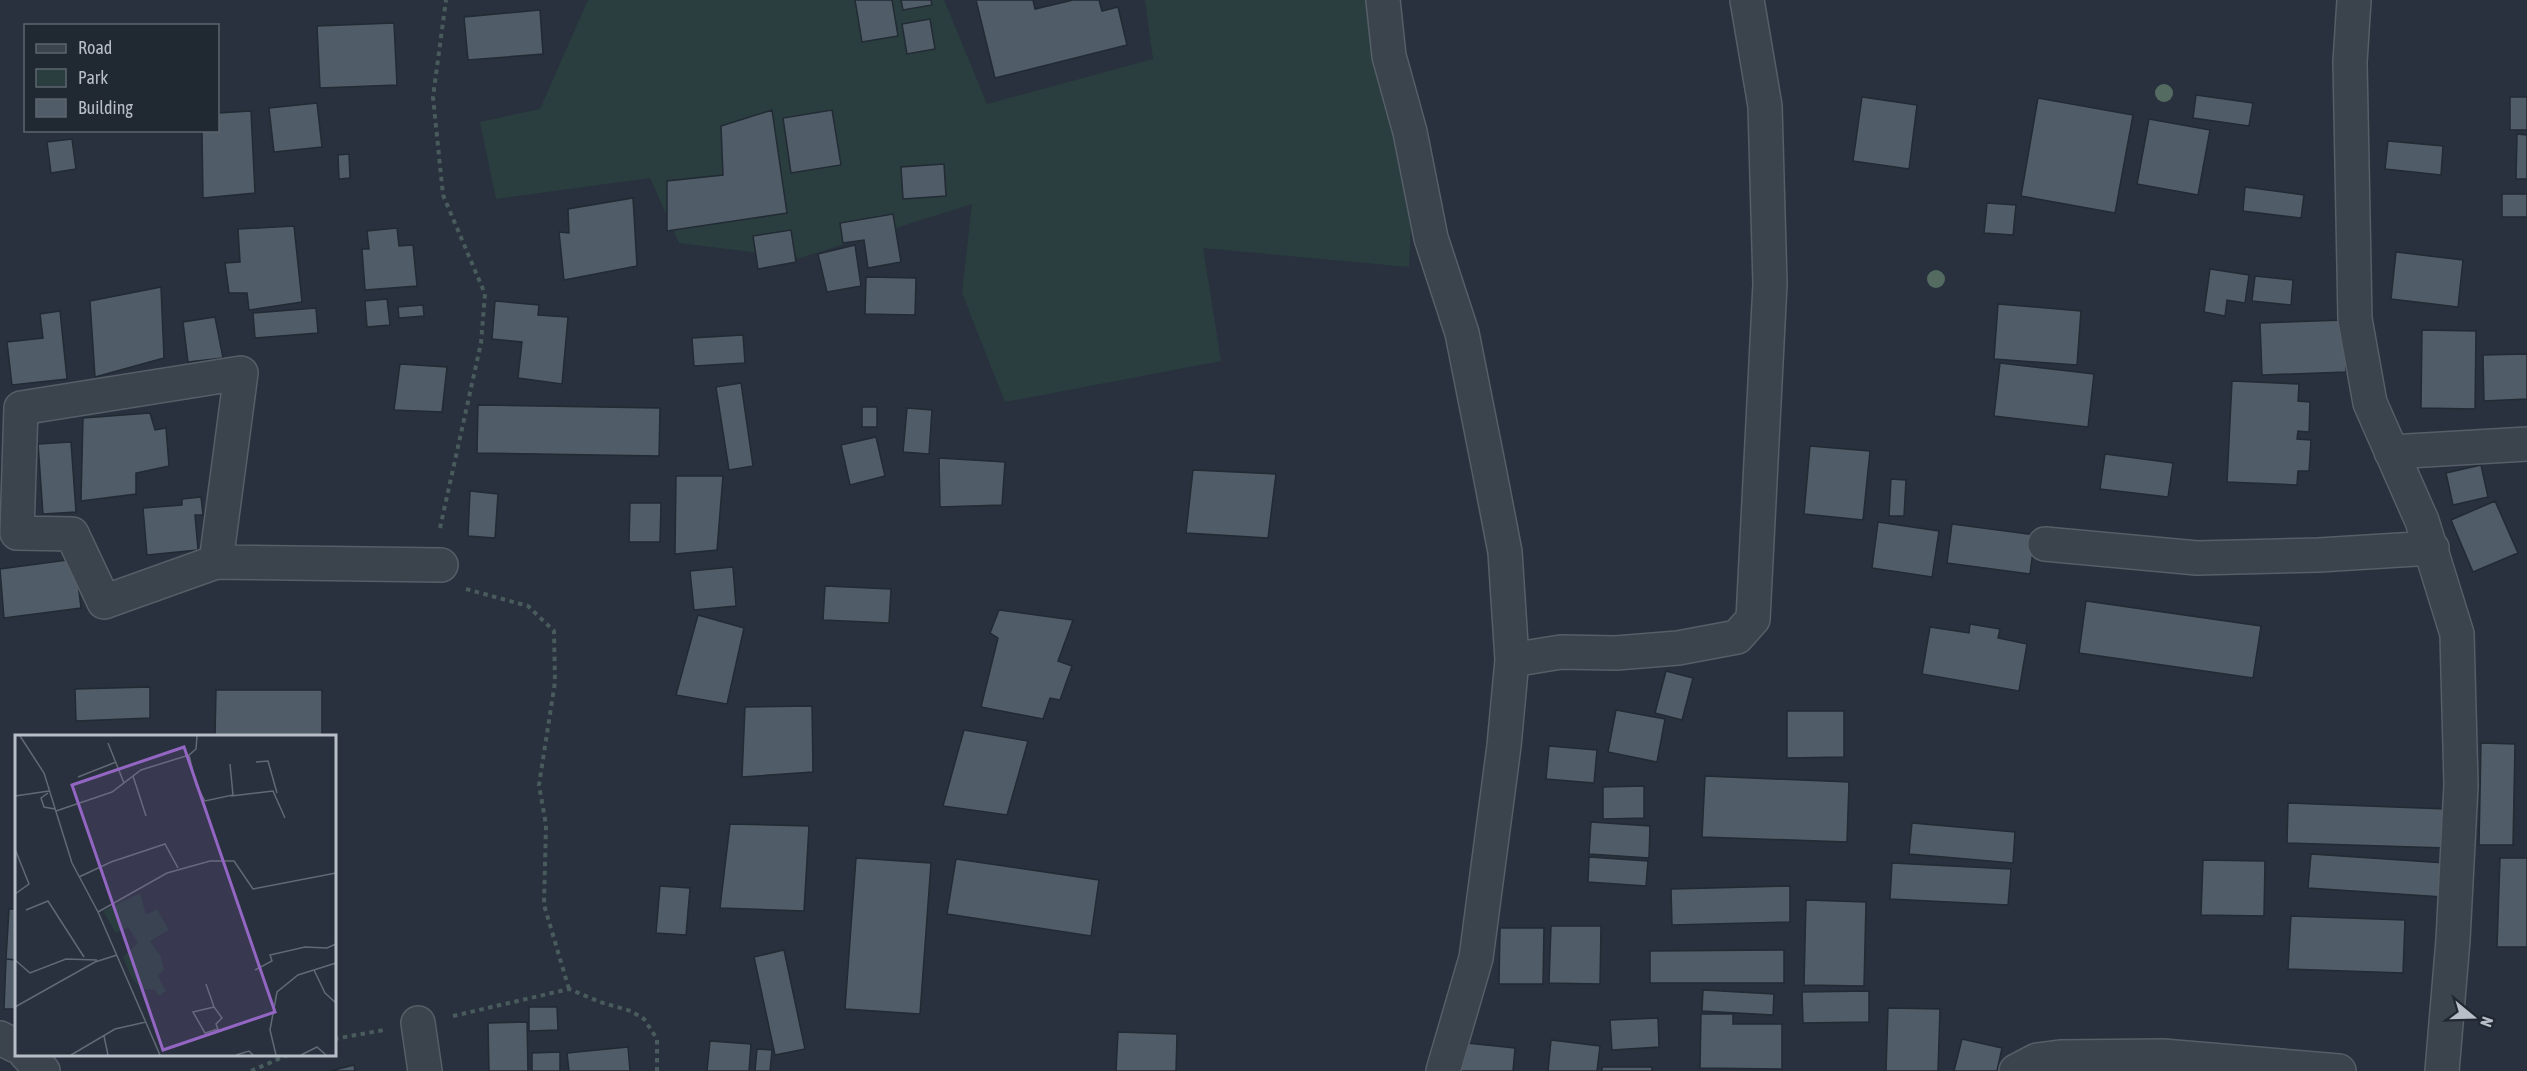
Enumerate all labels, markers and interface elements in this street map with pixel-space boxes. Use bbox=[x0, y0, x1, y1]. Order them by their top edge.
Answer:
legend bbox=[24, 24, 219, 132]
text: Road bbox=[78, 37, 112, 58]
text: Park bbox=[78, 67, 108, 88]
text: Building bbox=[78, 97, 133, 118]
inset map bbox=[15, 735, 336, 1056]
north arrow bbox=[2443, 987, 2503, 1047]
text: N bbox=[2477, 1014, 2497, 1029]

